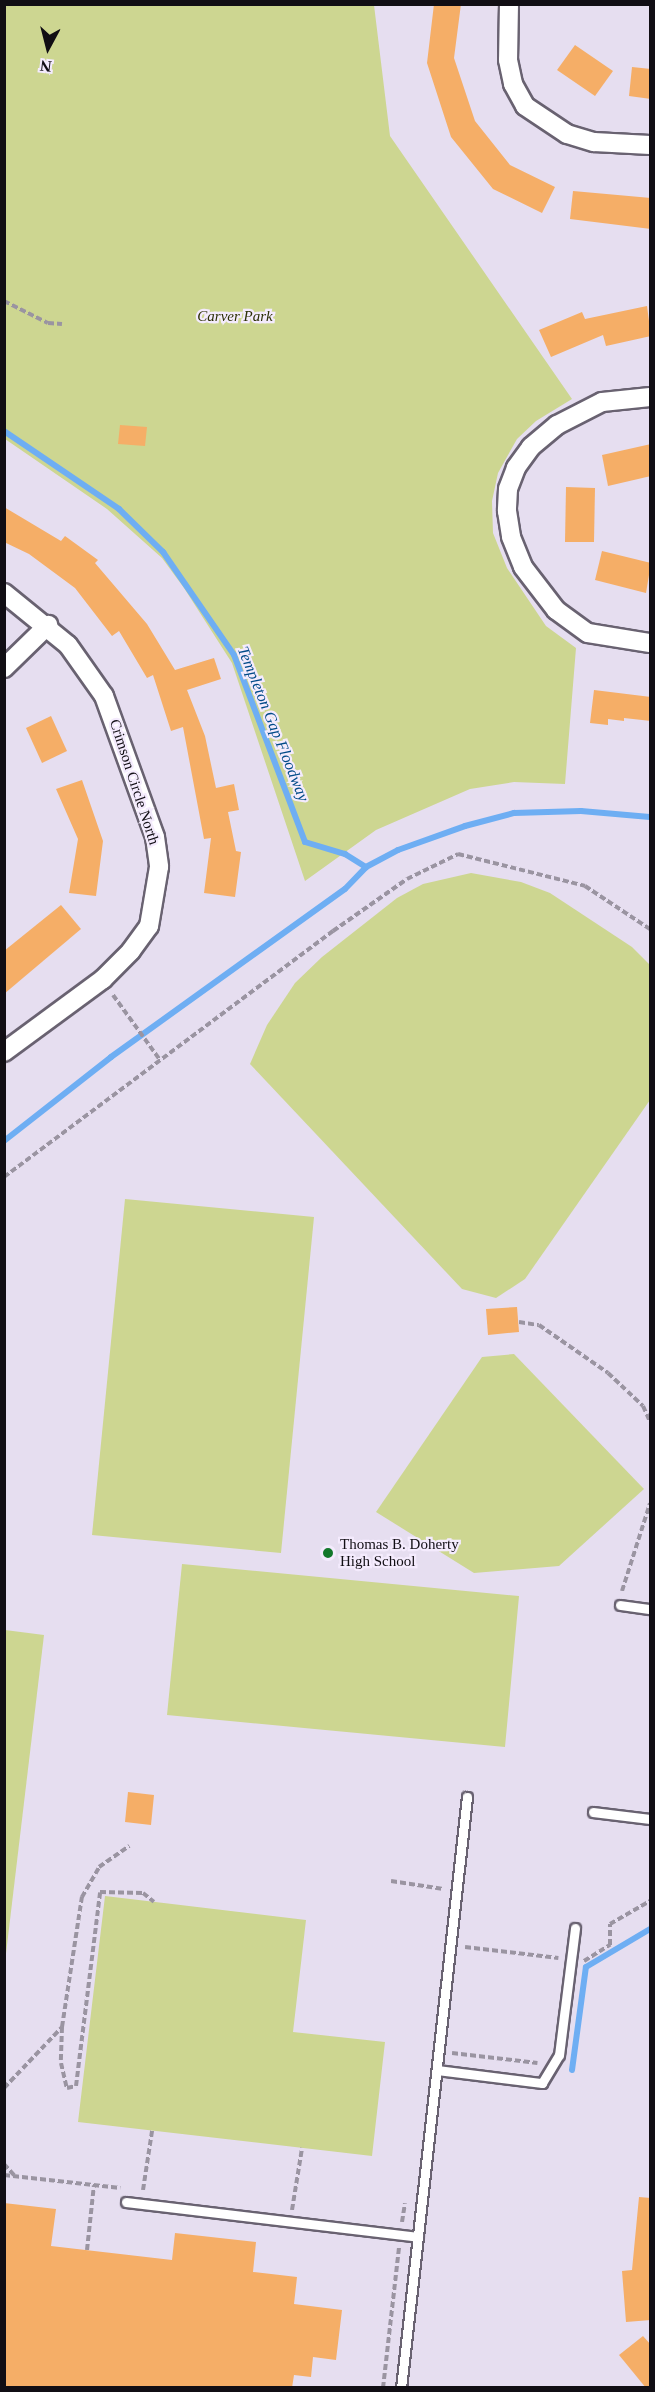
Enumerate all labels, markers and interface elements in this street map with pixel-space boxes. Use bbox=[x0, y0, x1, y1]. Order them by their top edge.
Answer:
north arrow bbox=[18, 18, 78, 78]
text: N bbox=[39, 57, 53, 76]
park label: Carver Park bbox=[197, 308, 273, 326]
water label: Templeton Gap Floodway bbox=[233, 644, 313, 804]
street label: Crimson Circle North bbox=[105, 717, 163, 847]
place label: Thomas B. Doherty High School bbox=[340, 1535, 459, 1570]
marker: Thomas B. Doherty High School bbox=[321, 1546, 335, 1560]

